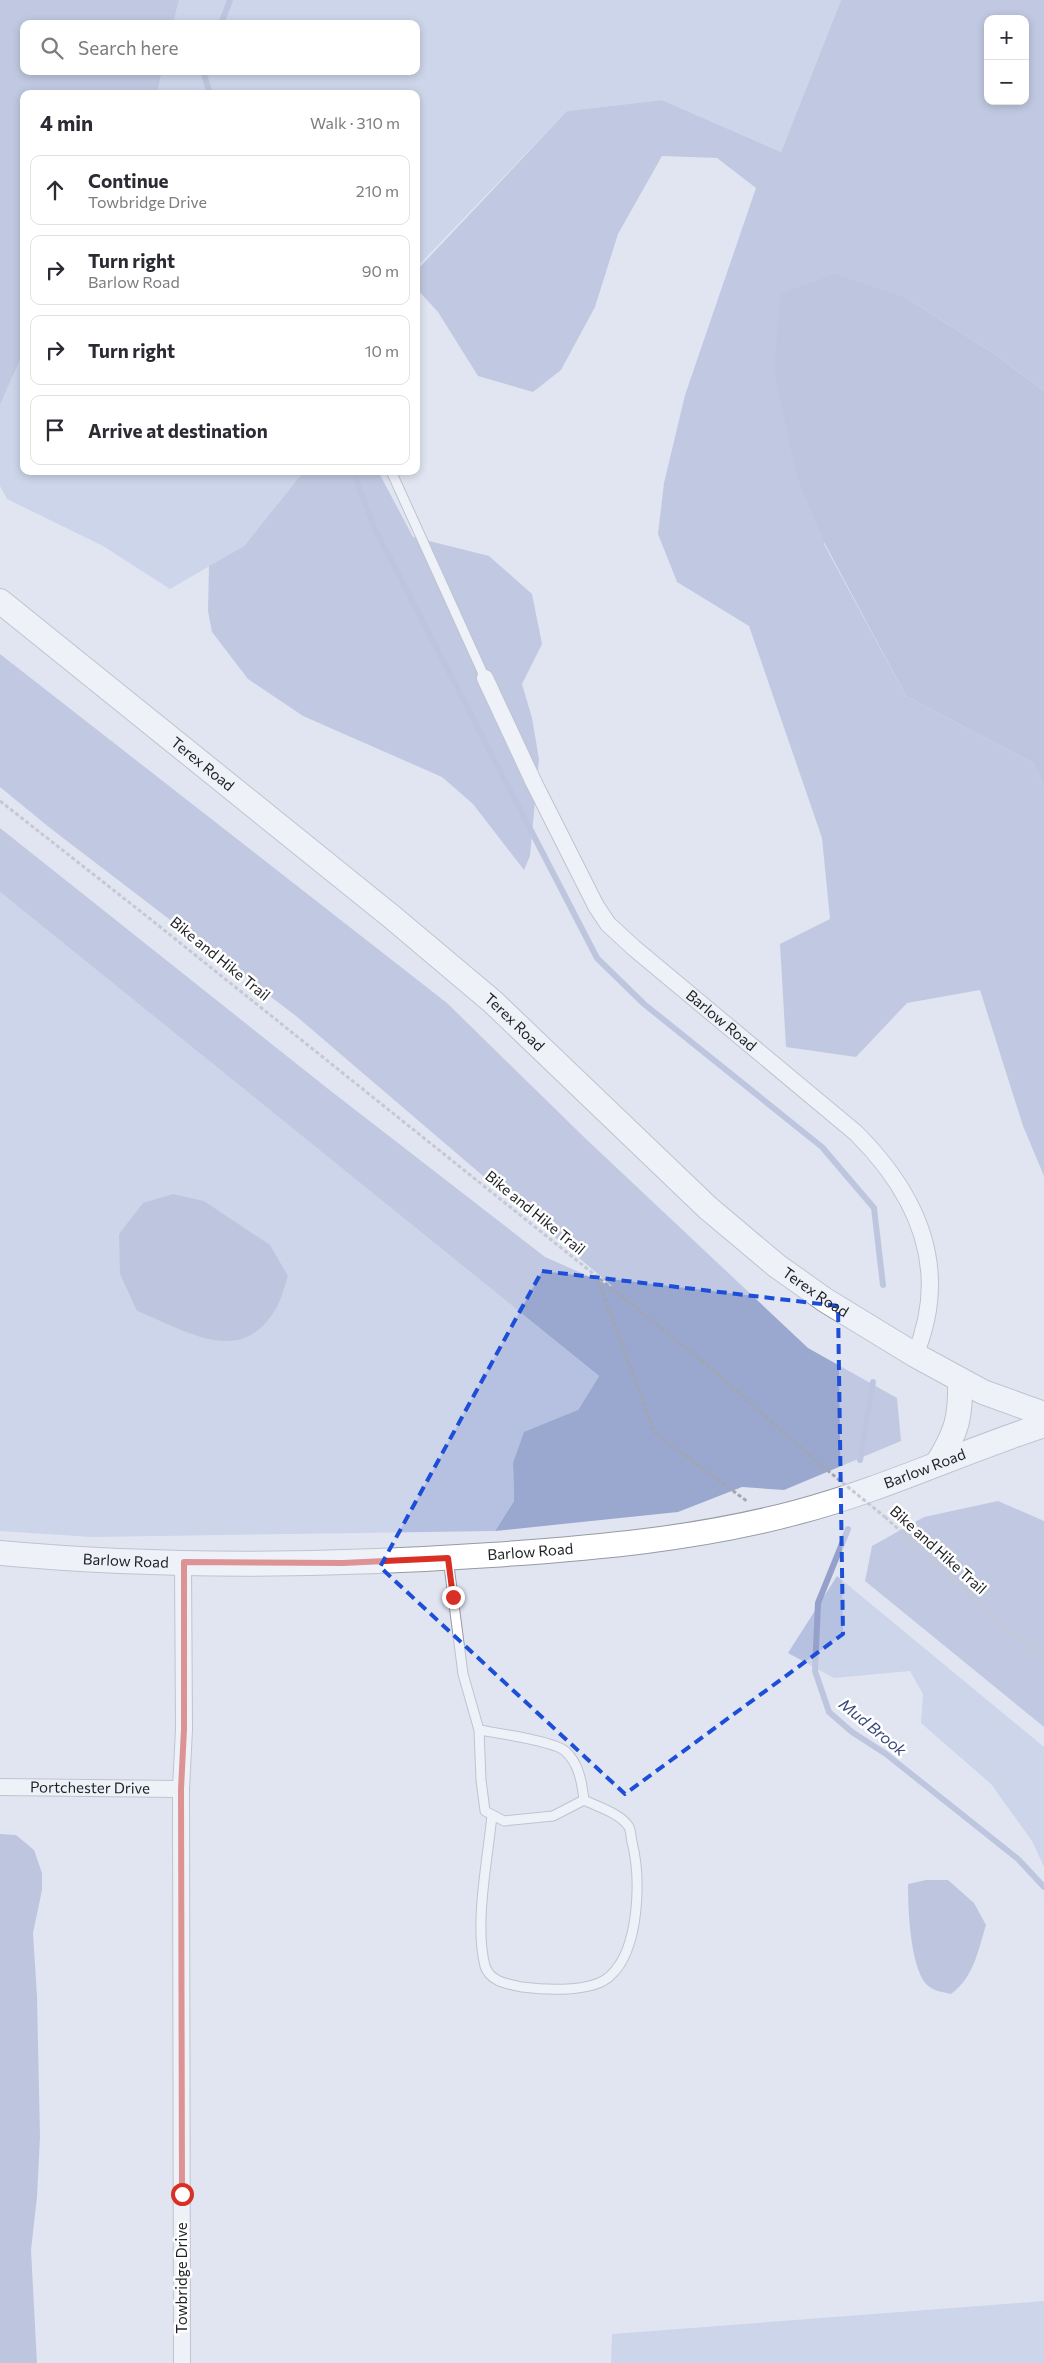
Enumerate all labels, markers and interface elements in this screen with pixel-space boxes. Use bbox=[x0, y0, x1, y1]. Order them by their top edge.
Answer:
map controls bbox=[984, 15, 1029, 105]
button: + bbox=[984, 15, 1029, 60]
search box bbox=[20, 20, 420, 75]
icon: search bbox=[38, 34, 66, 62]
text: Search here bbox=[78, 36, 178, 59]
button: − bbox=[984, 60, 1029, 105]
text: 4 min bbox=[40, 110, 93, 135]
text: Walk · 310 m bbox=[310, 113, 400, 132]
text: Continue bbox=[88, 169, 168, 192]
icon: ahead bbox=[41, 176, 69, 204]
text: 210 m bbox=[356, 181, 399, 200]
text: Towbridge Drive bbox=[88, 192, 207, 211]
text: Turn right bbox=[88, 249, 175, 272]
icon: right bbox=[41, 256, 69, 284]
text: 90 m bbox=[362, 261, 399, 280]
text: Barlow Road bbox=[88, 272, 180, 291]
icon: right bbox=[41, 336, 69, 364]
text: Turn right bbox=[88, 339, 175, 362]
text: 10 m bbox=[365, 341, 399, 360]
icon: arrive bbox=[41, 416, 69, 444]
text: Arrive at destination bbox=[88, 419, 268, 442]
street label: Terex Road bbox=[168, 733, 238, 794]
street label: Bike and Hike Trail bbox=[167, 912, 274, 1004]
street label: Barlow Road bbox=[683, 985, 761, 1054]
street label: Terex Road bbox=[481, 989, 549, 1054]
street label: Bike and Hike Trail bbox=[482, 1166, 589, 1258]
street label: Terex Road bbox=[779, 1263, 852, 1320]
street label: Barlow Road bbox=[881, 1444, 968, 1492]
street label: Bike and Hike Trail bbox=[887, 1501, 991, 1597]
street label: Barlow Road bbox=[487, 1539, 574, 1563]
street label: Barlow Road bbox=[82, 1549, 169, 1571]
route end bbox=[442, 1586, 465, 1609]
water label: Mud Brook bbox=[836, 1694, 911, 1760]
street label: Portchester Drive bbox=[30, 1777, 150, 1797]
route start bbox=[171, 2183, 194, 2206]
street label: Towbridge Drive bbox=[172, 2222, 190, 2334]

